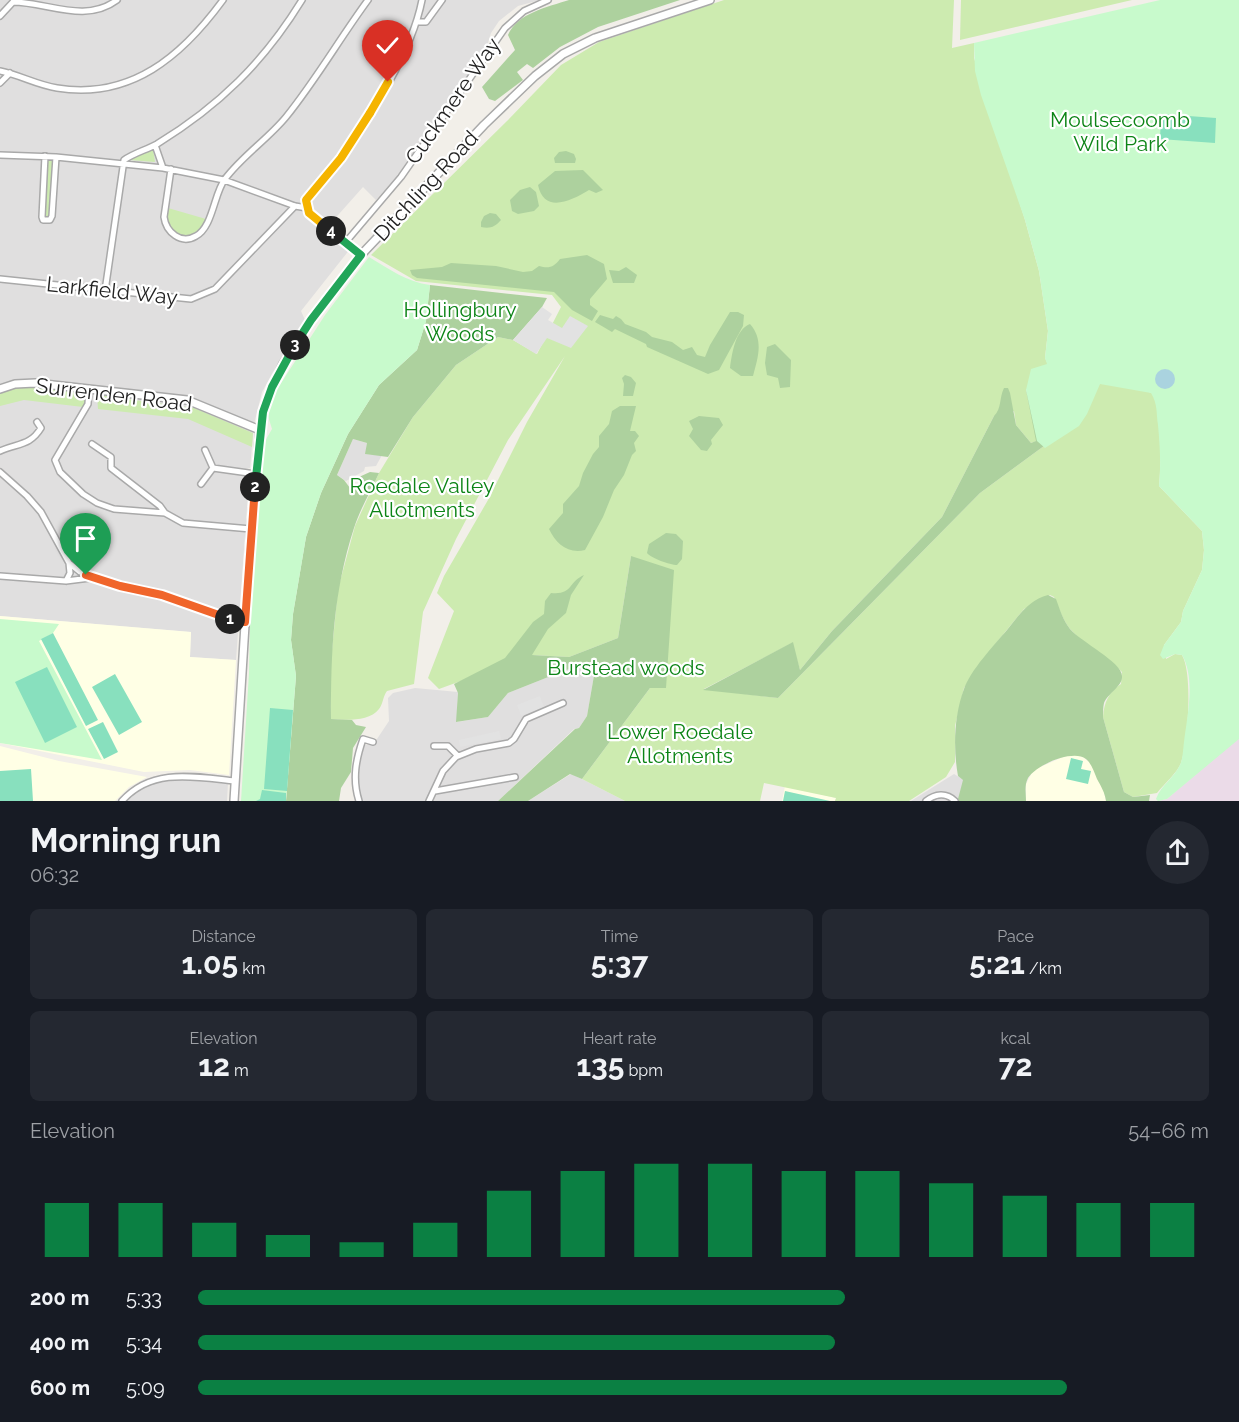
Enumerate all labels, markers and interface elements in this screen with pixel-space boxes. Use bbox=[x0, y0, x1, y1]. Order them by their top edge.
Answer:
pin bbox=[362, 20, 413, 82]
icon: check bbox=[371, 29, 404, 62]
street label: Cuckmere Way bbox=[400, 33, 505, 169]
park label: Moulsecoomb Wild Park bbox=[1050, 107, 1190, 156]
street label: Ditchling Road bbox=[368, 125, 483, 246]
pin: 4 bbox=[316, 216, 346, 246]
text: 4 bbox=[326, 221, 336, 240]
street label: Larkfield Way bbox=[45, 271, 179, 310]
park label: Hollingbury Woods bbox=[403, 297, 517, 346]
pin: 3 bbox=[280, 330, 310, 360]
text: 3 bbox=[291, 335, 299, 354]
street label: Surrenden Road bbox=[34, 372, 194, 417]
pin: 2 bbox=[240, 472, 270, 502]
park label: Roedale Valley Allotments bbox=[350, 473, 494, 522]
text: 2 bbox=[250, 477, 260, 496]
pin bbox=[60, 513, 111, 575]
icon: arrive bbox=[69, 522, 102, 555]
pin: 1 bbox=[215, 604, 245, 634]
text: 1 bbox=[226, 609, 234, 628]
park label: Burstead woods bbox=[547, 655, 705, 680]
park label: Lower Roedale Allotments bbox=[607, 719, 753, 768]
text: Morning run bbox=[30, 821, 221, 860]
button: share bbox=[1146, 821, 1209, 884]
text: 06:32 bbox=[30, 863, 79, 887]
text: Distance bbox=[191, 927, 256, 946]
text: Time bbox=[601, 927, 638, 946]
text: Pace bbox=[997, 927, 1034, 946]
text: 1.05 bbox=[182, 946, 238, 981]
text: 5:37 bbox=[591, 946, 648, 981]
text: 5:21 bbox=[969, 946, 1025, 981]
text: km bbox=[238, 959, 265, 978]
text: /km bbox=[1025, 959, 1062, 978]
text: Elevation bbox=[190, 1029, 257, 1048]
text: Heart rate bbox=[583, 1029, 656, 1048]
text: kcal bbox=[1001, 1029, 1030, 1048]
text: 12 bbox=[198, 1048, 230, 1083]
text: 135 bbox=[576, 1048, 624, 1083]
text: 72 bbox=[999, 1048, 1032, 1083]
text: m bbox=[230, 1061, 249, 1080]
text: bpm bbox=[624, 1061, 663, 1080]
text: Elevation bbox=[30, 1119, 115, 1143]
text: 54–66 m bbox=[1128, 1119, 1209, 1143]
text: 200 m bbox=[30, 1286, 89, 1310]
text: 5:33 bbox=[126, 1286, 162, 1310]
text: 400 m bbox=[30, 1331, 89, 1355]
text: 5:34 bbox=[126, 1331, 162, 1355]
text: 600 m bbox=[30, 1376, 90, 1400]
text: 5:09 bbox=[126, 1376, 165, 1400]

